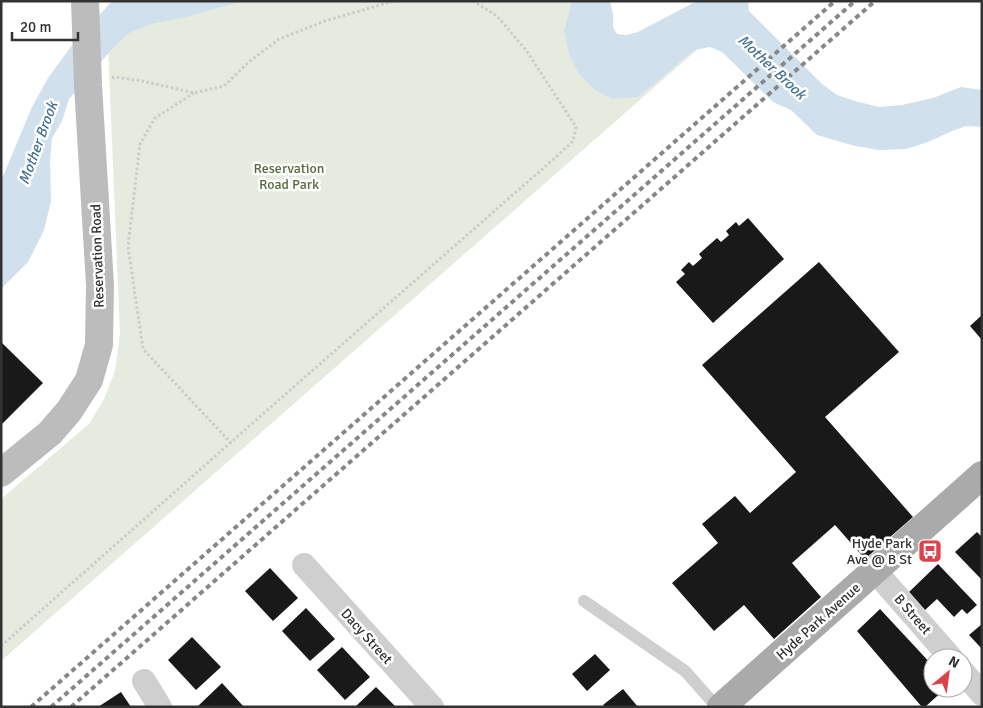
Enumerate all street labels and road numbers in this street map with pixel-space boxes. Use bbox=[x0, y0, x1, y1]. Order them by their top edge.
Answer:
street label: Reservation Road bbox=[87, 204, 108, 308]
street label: Hyde Park Avenue bbox=[773, 579, 864, 664]
street label: B Street bbox=[890, 591, 935, 638]
street label: Dacy Street bbox=[337, 605, 396, 668]

